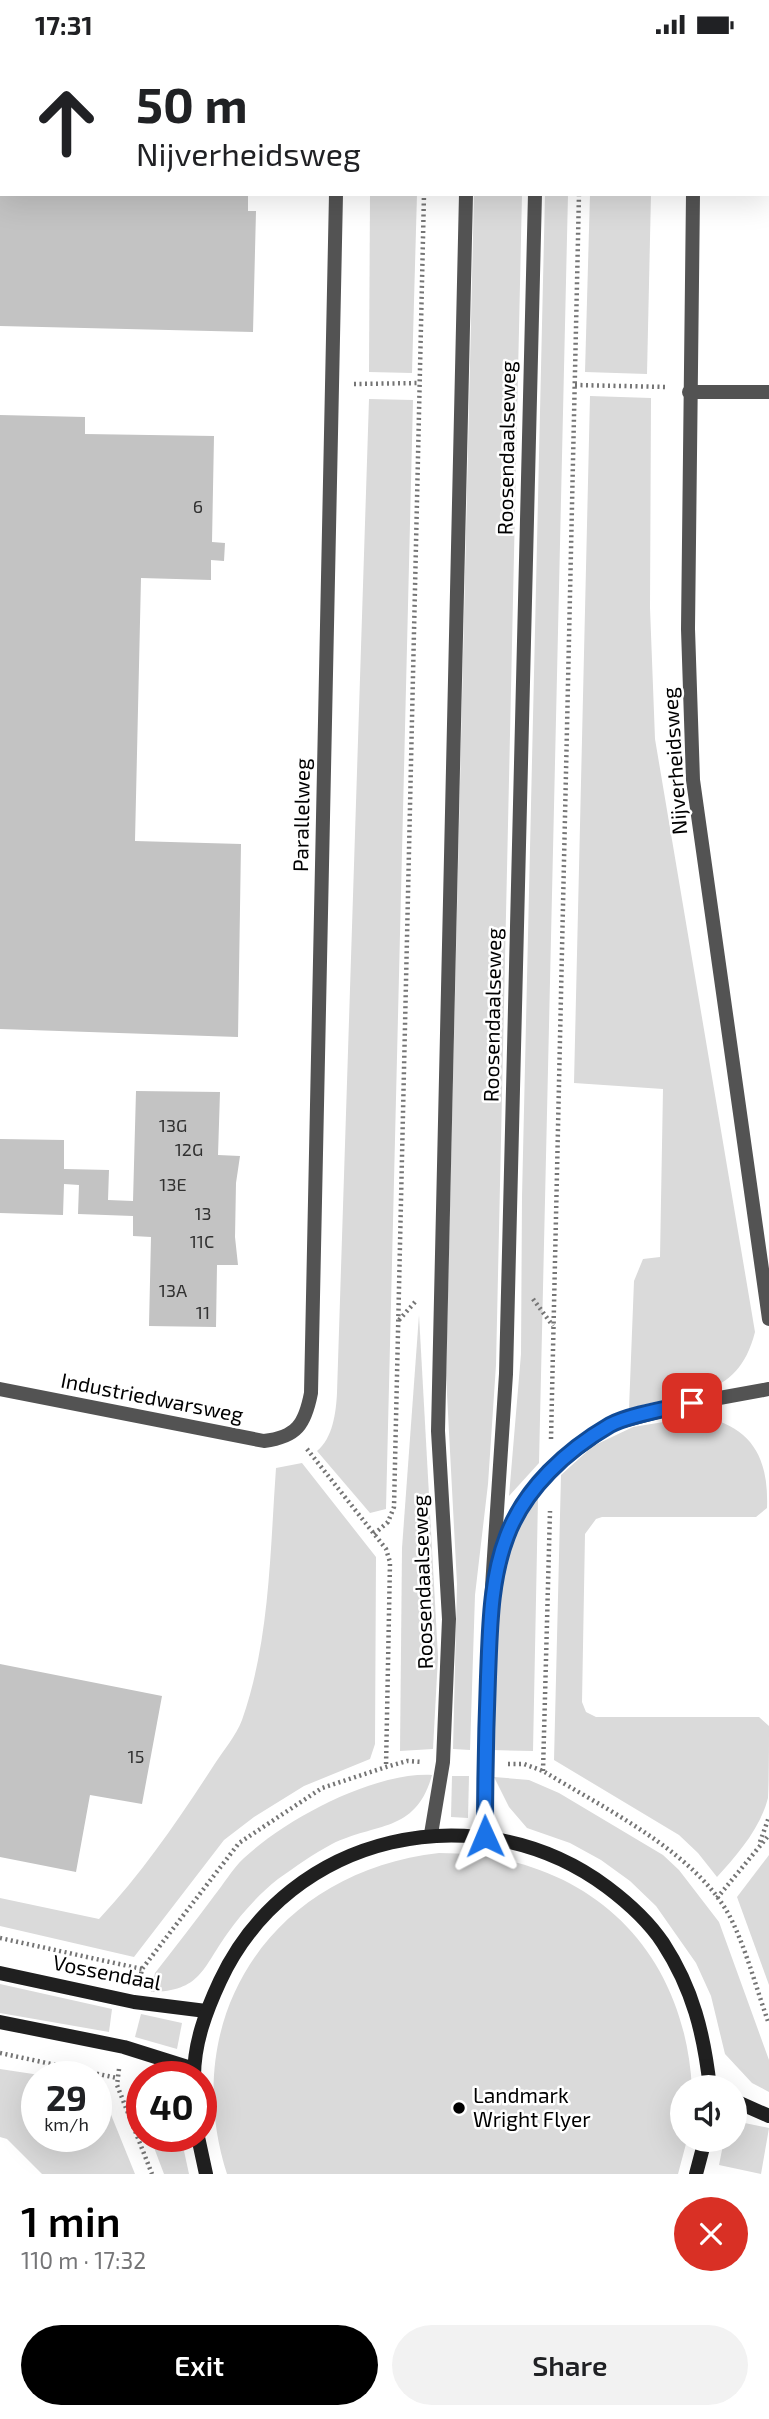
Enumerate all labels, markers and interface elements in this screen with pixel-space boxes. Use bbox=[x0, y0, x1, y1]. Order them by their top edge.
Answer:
text: 17:31 bbox=[35, 9, 93, 40]
text: 50 m bbox=[136, 74, 248, 133]
icon: ahead bbox=[21, 77, 112, 168]
text: Nijverheidsweg bbox=[136, 134, 361, 172]
street label: Roosendaalseweg bbox=[491, 360, 520, 535]
house number: 6 bbox=[193, 495, 203, 517]
street label: Nijverheidsweg bbox=[656, 686, 692, 836]
street label: Parallelweg bbox=[287, 758, 314, 872]
street label: Roosendaalseweg bbox=[477, 927, 506, 1102]
house number: 13G bbox=[159, 1114, 187, 1136]
house number: 12G bbox=[175, 1138, 203, 1160]
house number: 13E bbox=[159, 1173, 187, 1195]
house number: 13 bbox=[194, 1202, 212, 1224]
house number: 11C bbox=[190, 1230, 214, 1252]
house number: 13A bbox=[159, 1279, 188, 1301]
house number: 11 bbox=[196, 1301, 210, 1323]
street label: Industriedwarsweg bbox=[59, 1367, 246, 1427]
pin bbox=[662, 1373, 722, 1433]
icon: arrive bbox=[673, 1384, 711, 1422]
street label: Roosendaalseweg bbox=[406, 1494, 437, 1670]
house number: 15 bbox=[128, 1745, 144, 1767]
position arrow bbox=[448, 1799, 522, 1873]
street label: Vossendaal bbox=[51, 1949, 164, 1994]
speed limit sign: 40 bbox=[126, 2061, 217, 2152]
map controls bbox=[670, 2075, 747, 2152]
button: sound bbox=[670, 2075, 747, 2152]
text: 29 bbox=[46, 2076, 87, 2118]
place label: Landmark Wright Flyer bbox=[473, 2082, 591, 2131]
marker: Landmark Wright Flyer bbox=[451, 2100, 467, 2116]
text: km/h bbox=[44, 2113, 89, 2135]
text: 1 min bbox=[21, 2195, 121, 2245]
button: close bbox=[674, 2197, 748, 2271]
text: 110 m · 17:32 bbox=[21, 2246, 146, 2274]
button: Exit bbox=[21, 2325, 378, 2405]
button: Share bbox=[392, 2325, 748, 2405]

